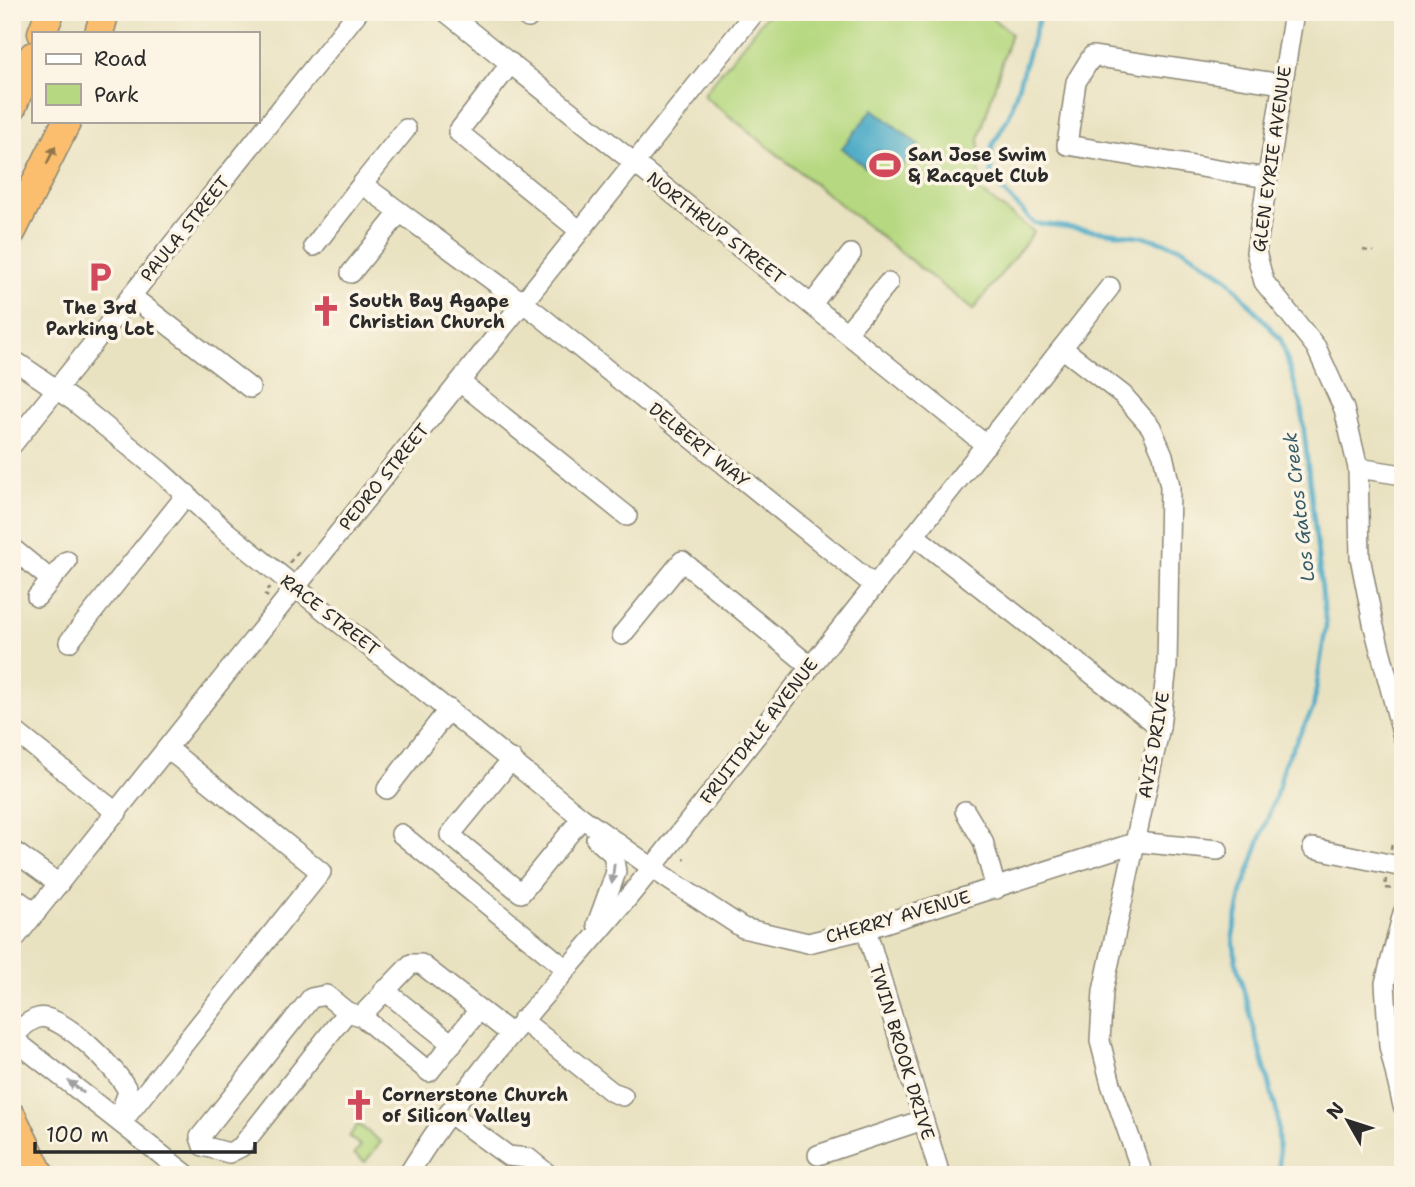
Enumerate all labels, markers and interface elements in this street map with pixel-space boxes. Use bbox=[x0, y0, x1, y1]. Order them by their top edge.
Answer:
legend bbox=[32, 32, 259, 122]
text: Road bbox=[94, 45, 147, 73]
street label: GLEN EYRIE AVENUE bbox=[1247, 64, 1297, 254]
text: Park bbox=[94, 81, 139, 109]
place label: San Jose Swim & Racquet Club bbox=[908, 143, 1049, 188]
one-way arrow bbox=[45, 145, 56, 165]
sports icon: San Jose Swim & Racquet Club bbox=[868, 148, 902, 182]
street label: NORTHRUP STREET bbox=[642, 166, 790, 290]
street label: PAULA STREET bbox=[135, 171, 235, 287]
parking icon: The 3rd Parking Lot bbox=[83, 260, 117, 294]
place label: South Bay Agape Christian Church bbox=[349, 289, 509, 334]
church icon: South Bay Agape Christian Church bbox=[309, 294, 343, 328]
place label: The 3rd Parking Lot bbox=[46, 296, 155, 341]
street label: DELBERT WAY bbox=[644, 397, 754, 493]
street label: PEDRO STREET bbox=[333, 419, 435, 535]
water label: Los Gatos Creek bbox=[1277, 431, 1321, 583]
street label: RACE STREET bbox=[276, 569, 384, 661]
street label: FRUITDALE AVENUE bbox=[694, 653, 824, 809]
street label: AVIS DRIVE bbox=[1133, 690, 1175, 800]
one-way arrow bbox=[607, 863, 618, 885]
street label: CHERRY AVENUE bbox=[823, 885, 973, 949]
street label: TWIN BROOK DRIVE bbox=[864, 961, 940, 1143]
one-way arrow bbox=[67, 1080, 85, 1095]
place label: Cornerstone Church of Silicon Valley bbox=[382, 1083, 568, 1128]
north arrow bbox=[1314, 1086, 1384, 1156]
church icon: Cornerstone Church of Silicon Valley bbox=[342, 1088, 376, 1122]
text: N bbox=[1321, 1097, 1350, 1124]
scale bar bbox=[35, 1110, 256, 1154]
text: 100 m bbox=[46, 1121, 109, 1149]

